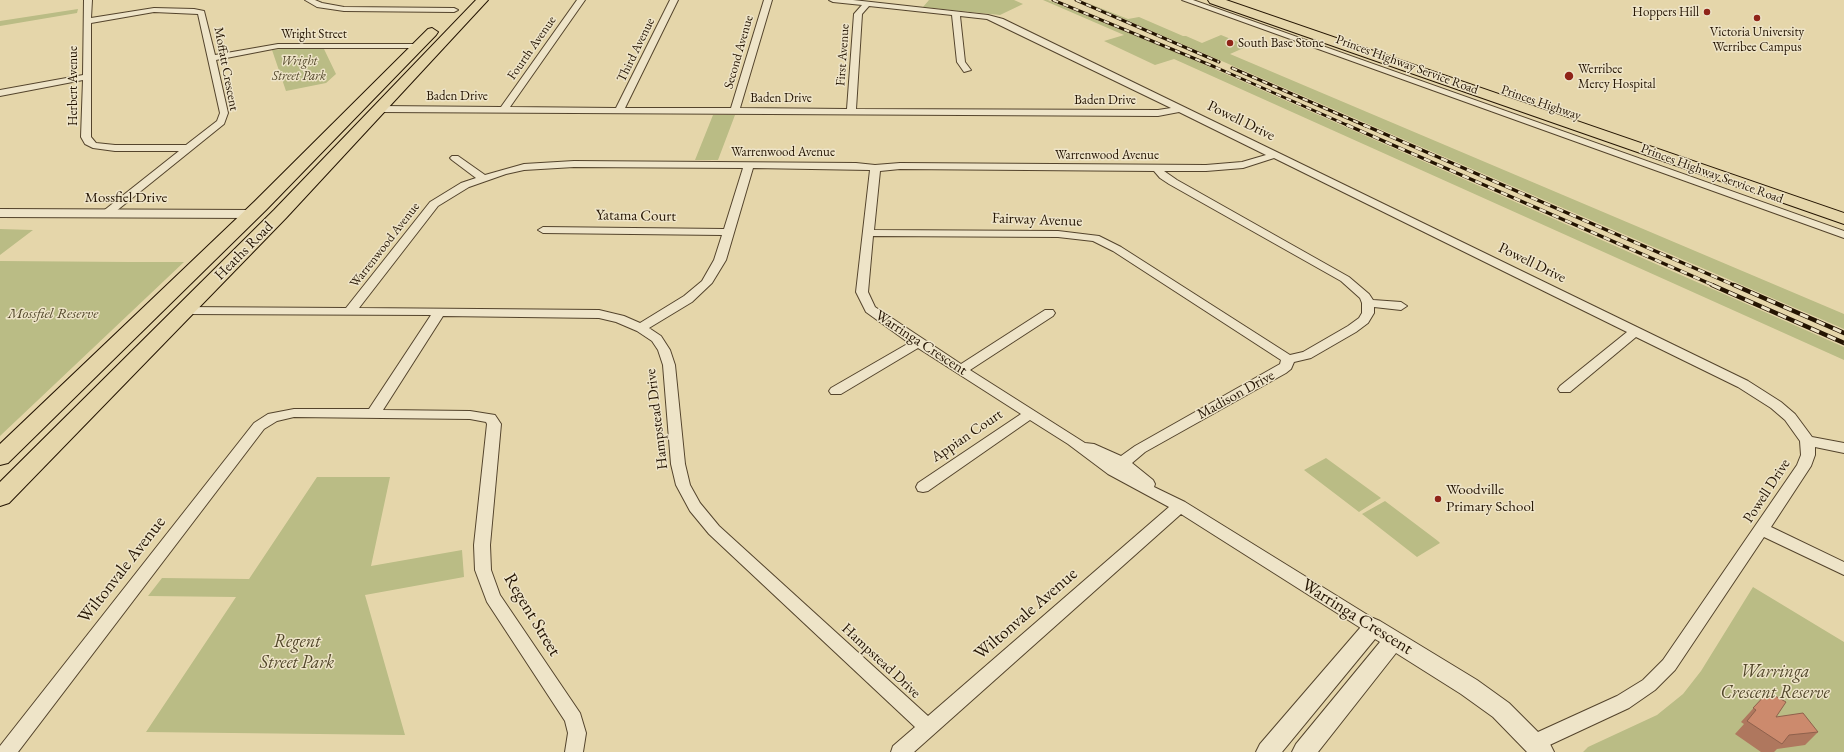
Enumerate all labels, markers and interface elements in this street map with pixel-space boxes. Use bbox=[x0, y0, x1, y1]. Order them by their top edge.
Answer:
place label: Hoppers Hill bbox=[1632, 4, 1699, 20]
marker: Hoppers Hill bbox=[1702, 7, 1712, 17]
street label: Fourth Avenue bbox=[504, 13, 560, 83]
street label: Second Avenue bbox=[721, 13, 757, 91]
marker: Victoria University Werribee Campus bbox=[1752, 13, 1762, 23]
street label: Third Avenue bbox=[614, 15, 658, 85]
street label: First Avenue bbox=[833, 23, 853, 87]
place label: Victoria University Werribee Campus bbox=[1710, 24, 1804, 55]
street label: Moffatt Crescent bbox=[210, 26, 242, 112]
street label: Wright Street bbox=[281, 26, 347, 42]
street label: Princes Highway Service Road bbox=[1334, 32, 1480, 98]
place label: South Base Stone bbox=[1238, 35, 1324, 51]
marker: South Base Stone bbox=[1225, 38, 1235, 48]
street label: Herbert Avenue bbox=[65, 46, 81, 126]
park label: Wright Street Park bbox=[272, 53, 326, 84]
place label: Werribee Mercy Hospital bbox=[1578, 61, 1656, 92]
marker: Werribee Mercy Hospital bbox=[1563, 70, 1575, 82]
street label: Princes Highway bbox=[1499, 82, 1583, 124]
street label: Baden Drive bbox=[426, 88, 488, 104]
street label: Baden Drive bbox=[750, 90, 812, 106]
street label: Baden Drive bbox=[1074, 92, 1136, 108]
street label: Powell Drive bbox=[1204, 97, 1278, 145]
street label: Princes Highway Service Road bbox=[1639, 141, 1785, 207]
street label: Warrenwood Avenue bbox=[731, 144, 835, 160]
street label: Warrenwood Avenue bbox=[1055, 147, 1159, 163]
street label: Mossfiel Drive bbox=[85, 189, 167, 207]
street label: Warrenwood Avenue bbox=[347, 199, 423, 291]
street label: Yatama Court bbox=[596, 206, 676, 226]
street label: Fairway Avenue bbox=[992, 209, 1082, 231]
street label: Heaths Road bbox=[211, 218, 277, 284]
street label: Powell Drive bbox=[1495, 239, 1569, 287]
park label: Mossfiel Reserve bbox=[8, 305, 98, 323]
street label: Warringa Crescent bbox=[872, 307, 970, 379]
street label: Madison Drive bbox=[1194, 366, 1278, 424]
street label: Hampstead Drive bbox=[642, 367, 672, 471]
street label: Appian Court bbox=[928, 406, 1006, 466]
street label: Powell Drive bbox=[1740, 456, 1794, 526]
place label: Woodville Primary School bbox=[1446, 481, 1534, 516]
marker: Woodville Primary School bbox=[1433, 494, 1443, 504]
street label: Wiltonvale Avenue bbox=[74, 512, 170, 628]
street label: Wiltonvale Avenue bbox=[970, 563, 1082, 665]
street label: Regent Street bbox=[499, 570, 565, 660]
street label: Warringa Crescent bbox=[1297, 574, 1417, 660]
street label: Hampstead Drive bbox=[838, 620, 924, 702]
park label: Regent Street Park bbox=[260, 631, 334, 674]
park label: Warringa Crescent Reserve bbox=[1720, 661, 1830, 704]

